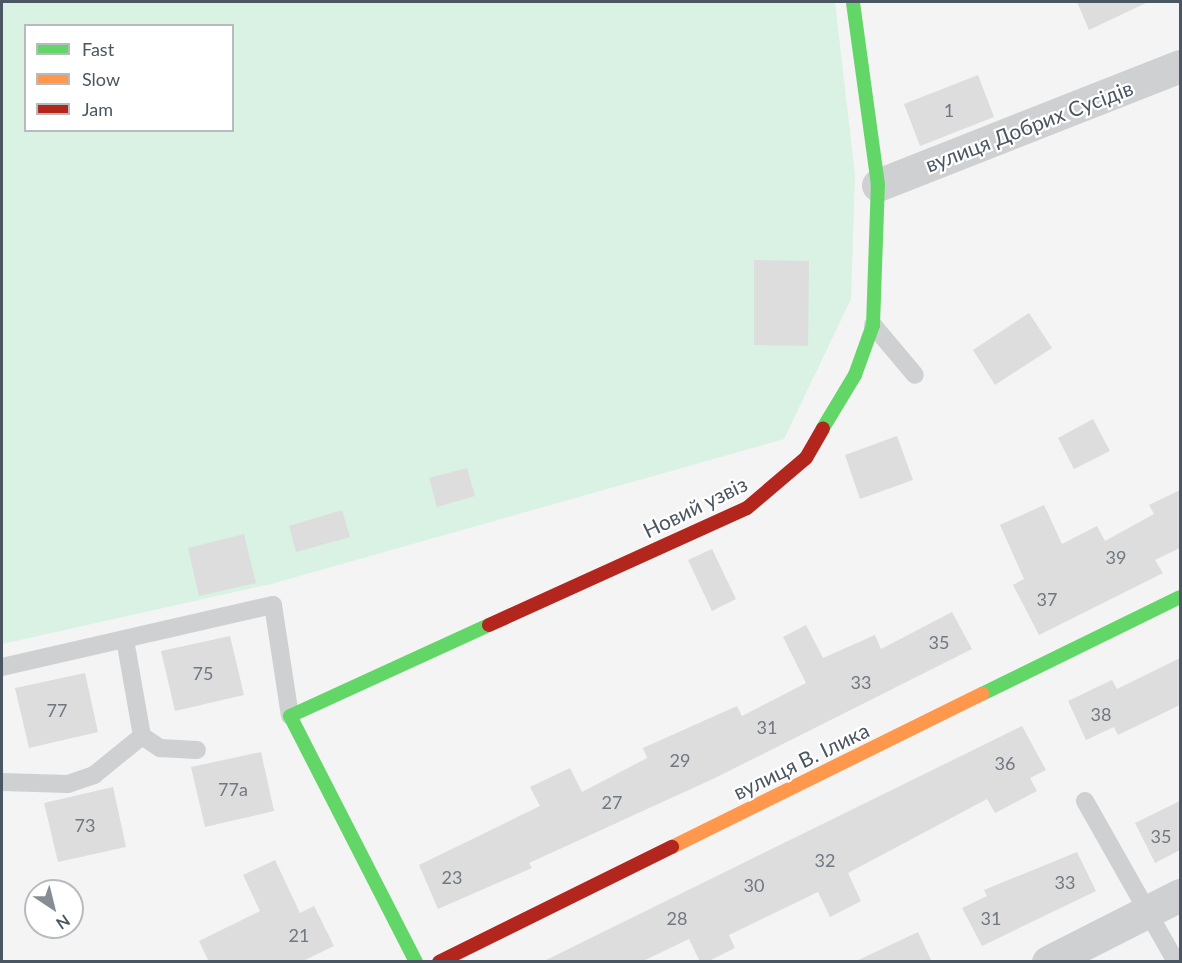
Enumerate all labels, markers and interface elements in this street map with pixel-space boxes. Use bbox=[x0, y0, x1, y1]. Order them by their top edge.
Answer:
legend bbox=[24, 24, 234, 132]
text: Fast bbox=[82, 38, 114, 60]
text: Slow bbox=[82, 68, 120, 90]
street label: вулиця Добрих Сусідів bbox=[922, 75, 1136, 177]
text: Jam bbox=[82, 98, 113, 120]
house number: 1 bbox=[944, 99, 954, 121]
street label: Новий узвіз bbox=[639, 471, 751, 543]
house number: 39 bbox=[1106, 546, 1126, 568]
house number: 37 bbox=[1037, 588, 1057, 610]
house number: 35 bbox=[929, 631, 949, 653]
house number: 75 bbox=[193, 662, 213, 684]
house number: 33 bbox=[851, 671, 871, 693]
house number: 77 bbox=[47, 699, 67, 721]
house number: 38 bbox=[1091, 703, 1111, 725]
house number: 31 bbox=[757, 716, 777, 738]
street label: вулиця В. Ілика bbox=[729, 717, 873, 805]
house number: 29 bbox=[670, 749, 690, 771]
house number: 36 bbox=[995, 752, 1015, 774]
house number: 77а bbox=[218, 778, 248, 800]
house number: 27 bbox=[602, 791, 622, 813]
house number: 73 bbox=[75, 814, 95, 836]
house number: 35 bbox=[1151, 825, 1171, 847]
house number: 32 bbox=[815, 849, 835, 871]
house number: 23 bbox=[442, 866, 462, 888]
house number: 33 bbox=[1055, 871, 1075, 893]
house number: 30 bbox=[744, 874, 764, 896]
north arrow bbox=[24, 879, 84, 939]
house number: 28 bbox=[667, 907, 687, 929]
house number: 31 bbox=[981, 907, 1001, 929]
text: N bbox=[53, 911, 74, 934]
house number: 21 bbox=[289, 924, 309, 946]

